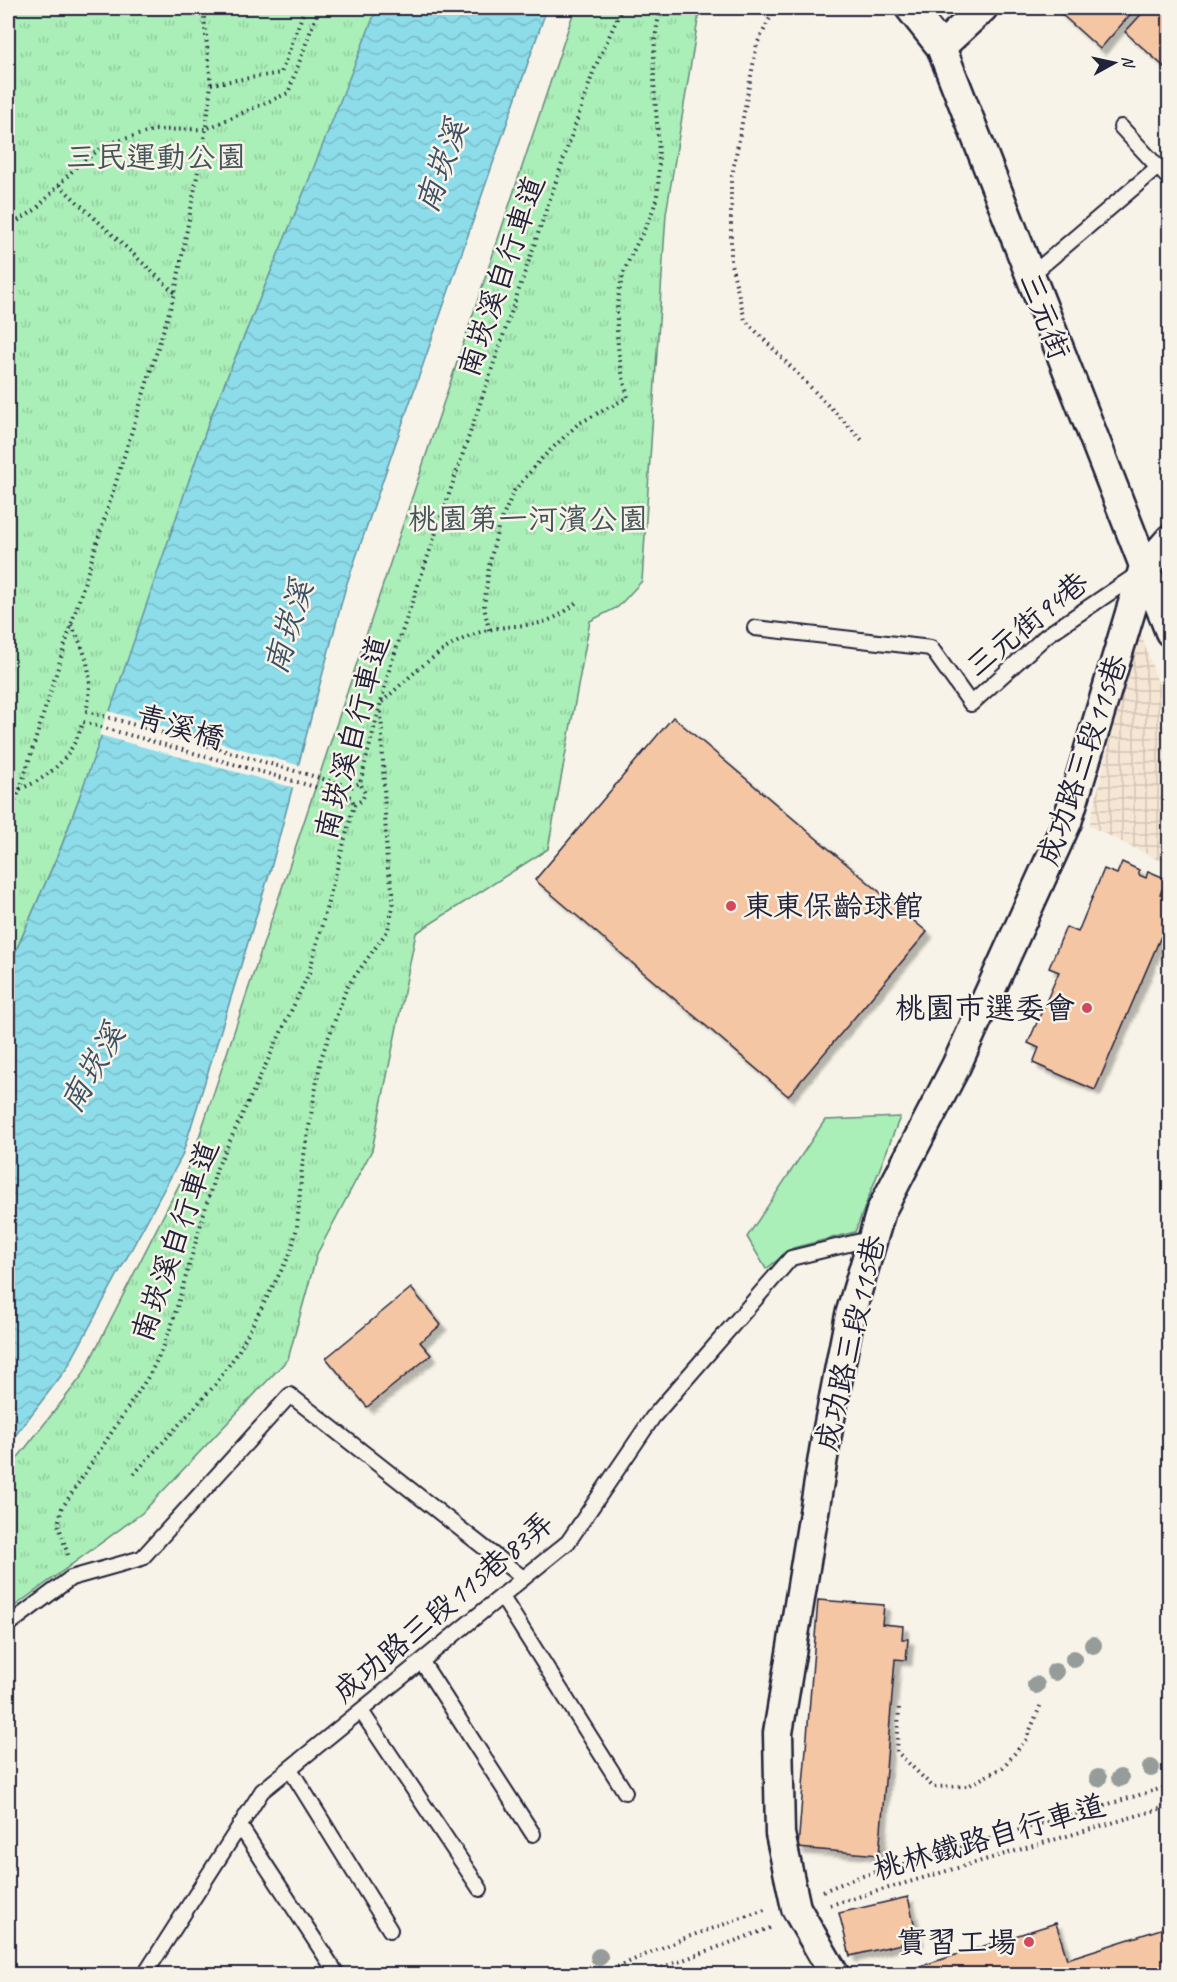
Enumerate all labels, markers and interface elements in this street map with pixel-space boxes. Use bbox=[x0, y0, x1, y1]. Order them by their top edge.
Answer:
north arrow bbox=[1084, 33, 1144, 93]
text: N bbox=[1117, 55, 1139, 70]
water label: 南崁溪 bbox=[406, 112, 478, 218]
park label: 三民運動公園 bbox=[66, 138, 246, 176]
street label: 南崁溪自行車道 bbox=[449, 171, 553, 381]
street label: 三元街 bbox=[1011, 267, 1079, 365]
park label: 桃園第一河濱公園 bbox=[408, 500, 648, 538]
street label: 三元街94巷 bbox=[958, 563, 1096, 685]
water label: 南崁溪 bbox=[255, 573, 323, 679]
street label: 南崁溪自行車道 bbox=[306, 631, 398, 843]
street label: 成功路三段115巷 bbox=[1028, 650, 1136, 870]
street label: 青溪橋 bbox=[132, 696, 228, 758]
place label: 東東保齡球館 bbox=[743, 887, 923, 925]
marker: 東東保齡球館 bbox=[724, 899, 738, 913]
place label: 桃園市選委會 bbox=[895, 989, 1075, 1027]
marker: 桃園市選委會 bbox=[1080, 1001, 1094, 1015]
water label: 南崁溪 bbox=[51, 1015, 135, 1120]
street label: 南崁溪自行車道 bbox=[123, 1136, 227, 1346]
street label: 成功路三段115巷 bbox=[807, 1231, 893, 1455]
street label: 成功路三段115巷83弄 bbox=[324, 1503, 562, 1711]
street label: 桃林鐵路自行車道 bbox=[868, 1786, 1110, 1888]
place label: 實習工場 bbox=[897, 1923, 1017, 1961]
marker: 實習工場 bbox=[1022, 1935, 1036, 1949]

